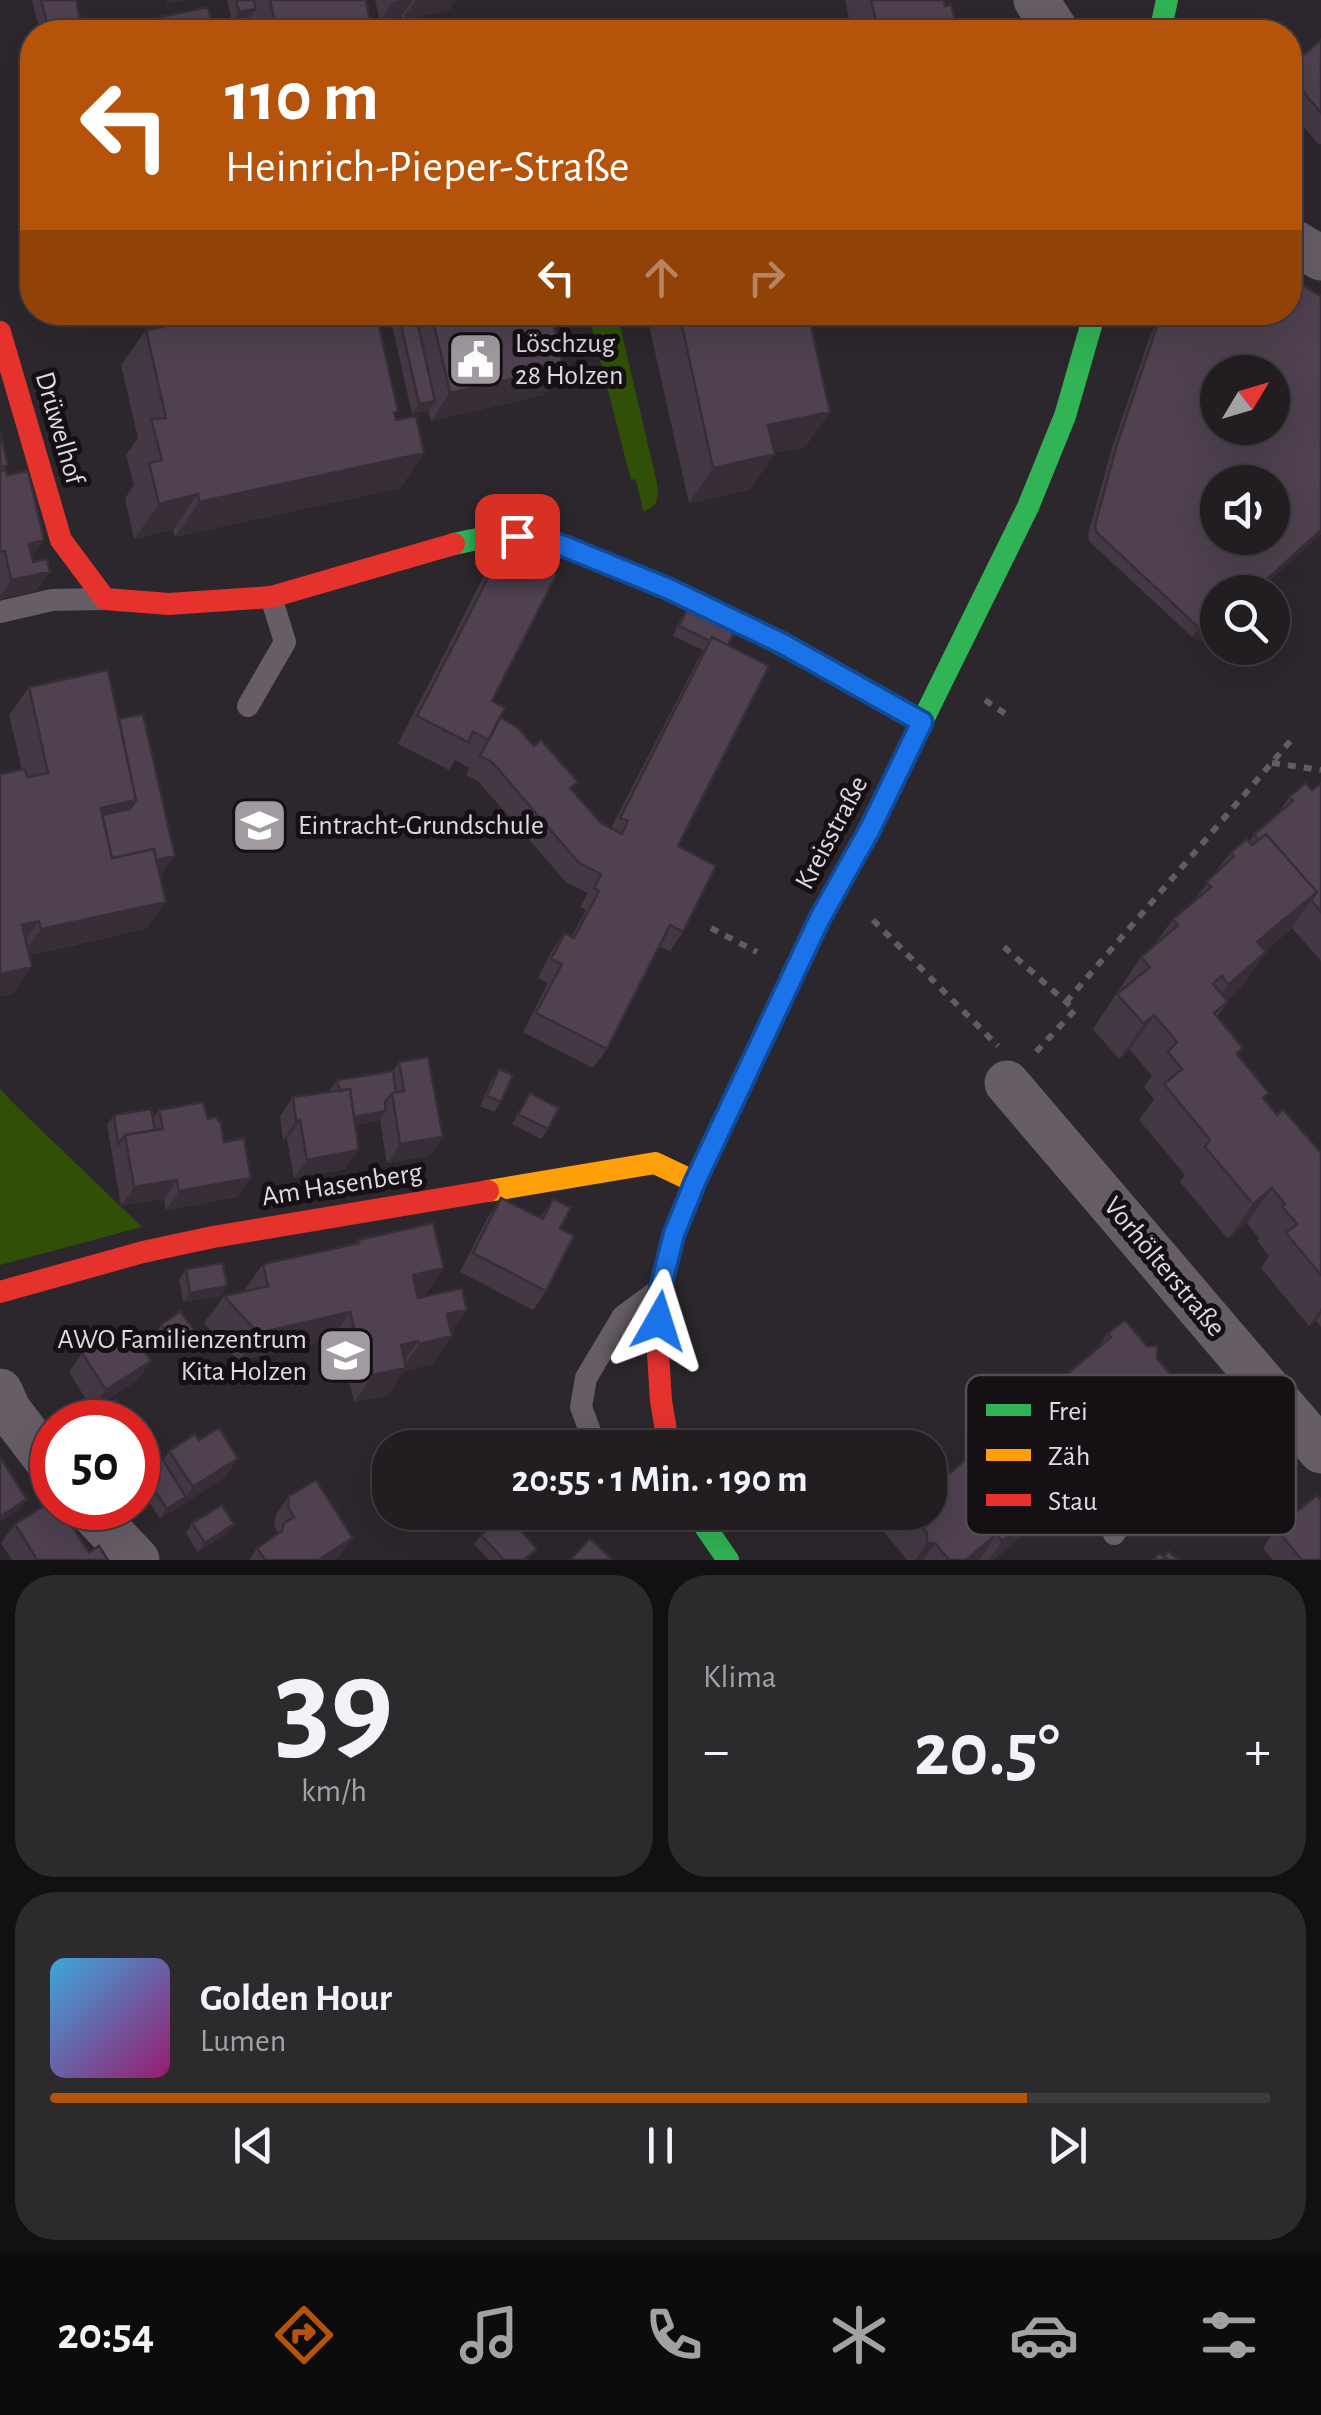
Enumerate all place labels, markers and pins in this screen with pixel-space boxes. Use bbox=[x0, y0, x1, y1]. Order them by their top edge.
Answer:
public building icon: Löschzug 28 Holzen bbox=[446, 330, 506, 390]
place label: Löschzug 28 Holzen bbox=[515, 330, 623, 390]
pin bbox=[475, 494, 560, 579]
school or university icon: Eintracht-Grundschule bbox=[229, 796, 289, 856]
place label: Eintracht-Grundschule bbox=[298, 812, 544, 840]
place label: AWO Familienzentrum Kita Holzen bbox=[57, 1326, 307, 1386]
school or university icon: AWO Familienzentrum Kita Holzen bbox=[316, 1326, 376, 1386]

